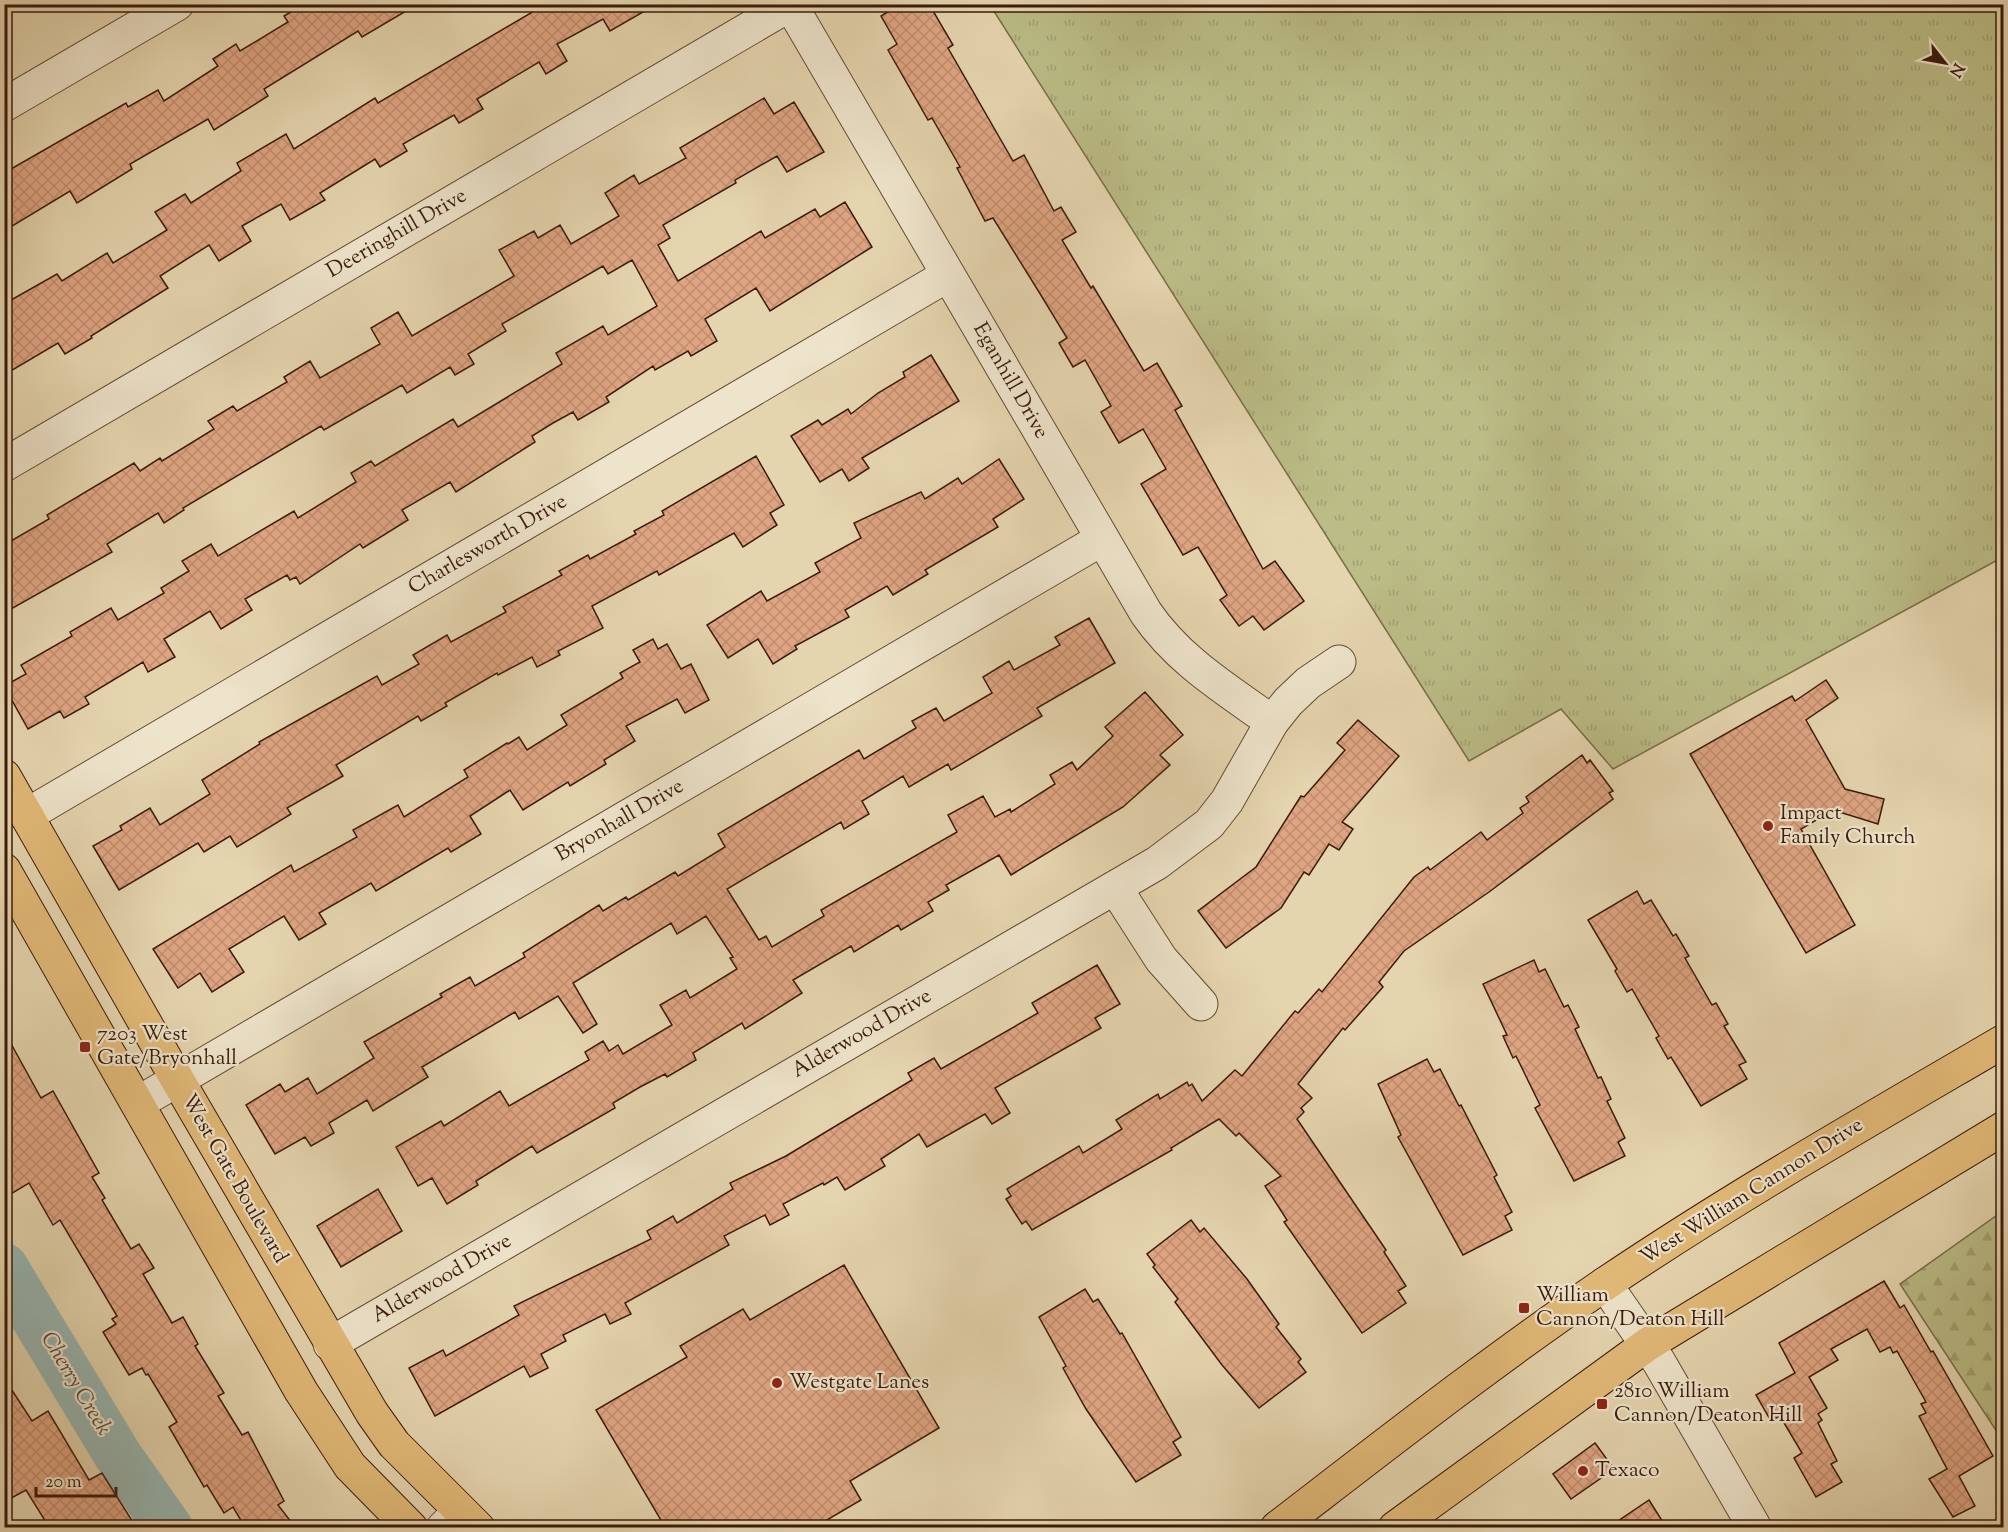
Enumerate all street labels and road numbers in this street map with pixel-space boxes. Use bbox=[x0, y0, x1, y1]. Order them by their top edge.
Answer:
street label: Deeringhill Drive bbox=[321, 182, 473, 286]
street label: Eganhill Drive bbox=[964, 317, 1056, 445]
street label: Charlesworth Drive bbox=[403, 487, 573, 603]
street label: Bryonhall Drive bbox=[550, 772, 690, 870]
street label: Alderwood Drive bbox=[787, 982, 937, 1086]
street label: West Gate Boulevard bbox=[173, 1089, 295, 1269]
street label: West William Cannon Drive bbox=[1635, 1111, 1869, 1273]
street label: Alderwood Drive bbox=[367, 1227, 517, 1331]

